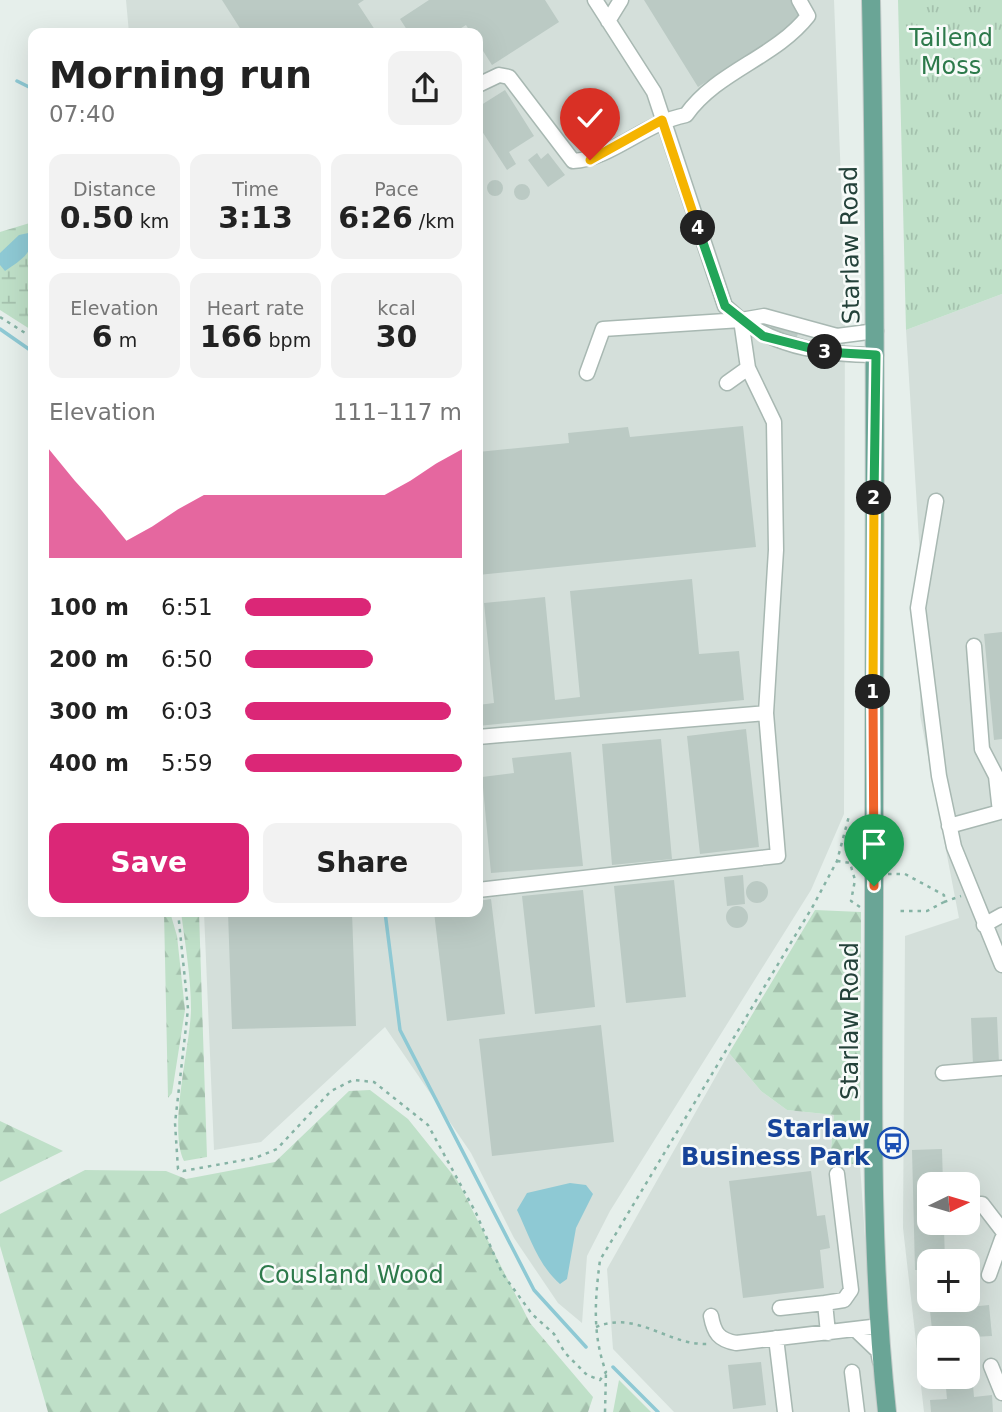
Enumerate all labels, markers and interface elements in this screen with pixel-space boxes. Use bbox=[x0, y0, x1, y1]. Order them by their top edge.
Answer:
park label: Tailend Moss bbox=[908, 24, 993, 80]
button: share bbox=[388, 51, 462, 125]
text: Morning run bbox=[49, 53, 312, 97]
pin bbox=[560, 88, 620, 160]
icon: check bbox=[571, 99, 609, 137]
text: 07:40 bbox=[49, 101, 115, 127]
street label: Starlaw Road bbox=[835, 166, 865, 324]
text: Distance bbox=[73, 178, 156, 200]
text: Time bbox=[232, 178, 279, 200]
text: Pace bbox=[374, 178, 419, 200]
text: 0.50 bbox=[60, 200, 134, 235]
text: 3:13 bbox=[218, 200, 293, 235]
text: 6:26 bbox=[338, 200, 413, 235]
text: km bbox=[134, 210, 169, 232]
text: /km bbox=[413, 210, 455, 232]
pin: 4 bbox=[680, 210, 716, 246]
text: 4 bbox=[691, 216, 704, 238]
text: Elevation bbox=[70, 297, 159, 319]
text: Heart rate bbox=[207, 297, 304, 319]
text: kcal bbox=[377, 297, 416, 319]
text: 6 bbox=[92, 319, 113, 354]
text: 166 bbox=[200, 319, 262, 354]
text: 30 bbox=[376, 319, 417, 354]
text: m bbox=[113, 329, 137, 351]
text: bpm bbox=[262, 329, 311, 351]
pin: 3 bbox=[808, 334, 842, 370]
text: 3 bbox=[818, 340, 831, 362]
text: Elevation bbox=[49, 399, 156, 425]
text: 111–117 m bbox=[333, 399, 462, 425]
pin: 2 bbox=[856, 480, 892, 516]
text: 2 bbox=[867, 486, 880, 508]
text: 100 m bbox=[49, 594, 129, 620]
text: 6:51 bbox=[161, 594, 213, 620]
text: 200 m bbox=[49, 646, 129, 672]
text: 6:50 bbox=[161, 646, 213, 672]
pin: 1 bbox=[856, 674, 890, 710]
text: 1 bbox=[866, 680, 879, 702]
text: 300 m bbox=[49, 698, 129, 724]
text: 6:03 bbox=[161, 698, 213, 724]
text: 400 m bbox=[49, 750, 129, 776]
text: 5:59 bbox=[161, 750, 213, 776]
pin bbox=[844, 814, 904, 886]
button: Save bbox=[49, 823, 249, 903]
button: Share bbox=[263, 823, 462, 903]
icon: arrive bbox=[855, 825, 893, 863]
street label: Starlaw Road bbox=[836, 942, 864, 1100]
place label: Starlaw Business Park bbox=[681, 1115, 871, 1171]
bus stop icon: Starlaw Business Park bbox=[876, 1126, 910, 1160]
north arrow bbox=[917, 1172, 980, 1236]
map controls bbox=[917, 1172, 980, 1389]
button: + bbox=[917, 1249, 980, 1312]
park label: Cousland Wood bbox=[258, 1261, 444, 1289]
button: − bbox=[917, 1326, 980, 1389]

